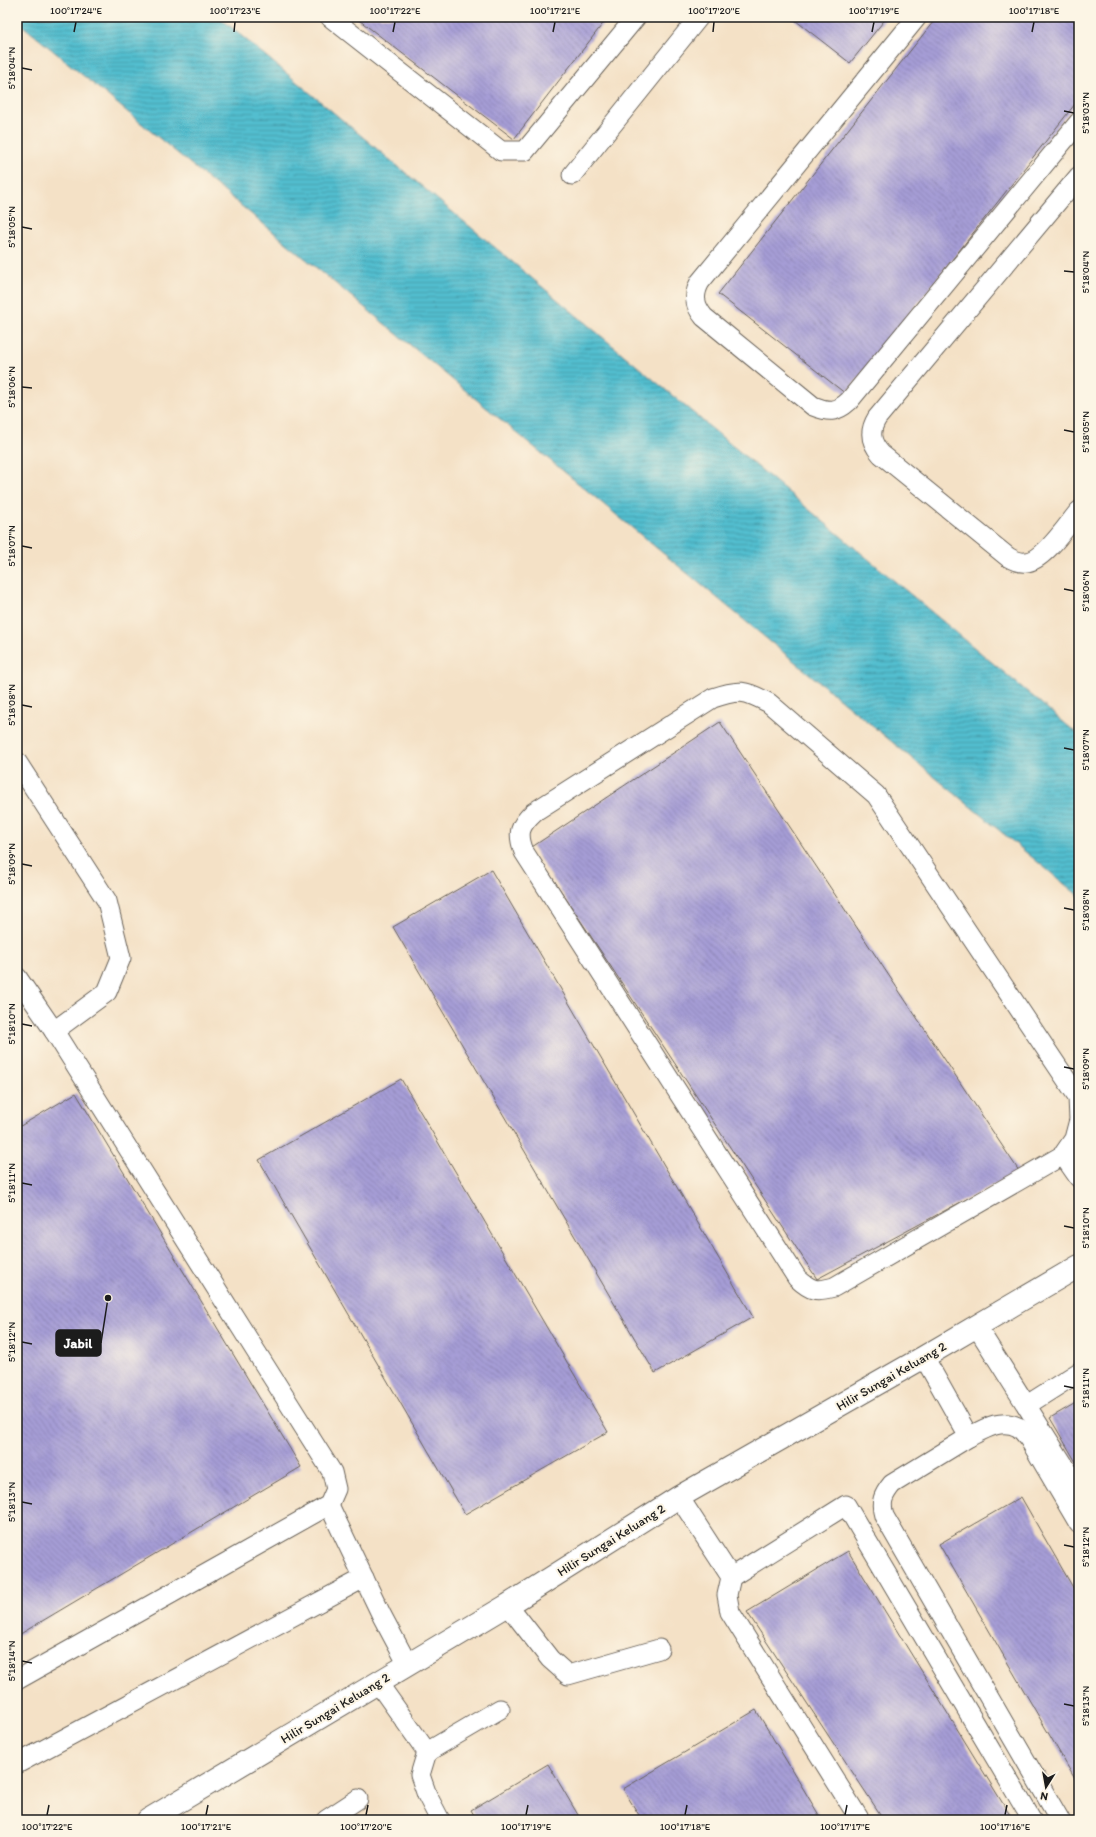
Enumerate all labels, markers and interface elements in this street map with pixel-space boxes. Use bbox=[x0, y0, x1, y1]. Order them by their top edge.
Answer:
text: 100°17'24"E bbox=[50, 4, 102, 17]
text: 100°17'23"E bbox=[209, 4, 261, 17]
text: 100°17'22"E bbox=[369, 4, 421, 17]
text: 100°17'21"E bbox=[530, 4, 581, 17]
text: 100°17'20"E bbox=[688, 4, 740, 17]
text: 100°17'19"E bbox=[849, 4, 900, 17]
text: 100°17'18"E bbox=[1009, 4, 1060, 17]
text: 5°18'04"N bbox=[5, 46, 18, 89]
text: 5°18'03"N bbox=[1079, 92, 1092, 134]
text: 5°18'05"N bbox=[5, 206, 18, 248]
text: 5°18'04"N bbox=[1079, 250, 1092, 293]
text: 5°18'06"N bbox=[5, 366, 18, 408]
text: 5°18'05"N bbox=[1079, 411, 1092, 453]
text: 5°18'07"N bbox=[5, 525, 18, 567]
text: 5°18'06"N bbox=[1079, 570, 1092, 612]
text: 5°18'08"N bbox=[5, 684, 18, 726]
text: 5°18'07"N bbox=[1079, 729, 1092, 771]
text: 5°18'09"N bbox=[5, 843, 18, 885]
text: 5°18'08"N bbox=[1079, 889, 1092, 931]
text: 5°18'10"N bbox=[5, 1003, 18, 1045]
text: 5°18'09"N bbox=[1079, 1048, 1092, 1090]
text: 5°18'11"N bbox=[5, 1163, 18, 1203]
text: 5°18'10"N bbox=[1079, 1207, 1092, 1249]
text: 5°18'12"N bbox=[5, 1322, 18, 1362]
callout: Jabil bbox=[56, 1330, 101, 1356]
text: Jabil bbox=[63, 1335, 93, 1352]
street label: Hilir Sungai Keluang 2 bbox=[833, 1338, 949, 1414]
text: 5°18'11"N bbox=[1079, 1368, 1092, 1408]
text: 5°18'13"N bbox=[5, 1481, 18, 1522]
street label: Hilir Sungai Keluang 2 bbox=[554, 1501, 668, 1579]
text: 5°18'12"N bbox=[1079, 1527, 1092, 1567]
text: 5°18'14"N bbox=[5, 1640, 18, 1682]
street label: Hilir Sungai Keluang 2 bbox=[278, 1669, 392, 1746]
text: 5°18'13"N bbox=[1079, 1685, 1092, 1726]
north arrow bbox=[1026, 1767, 1066, 1807]
text: N bbox=[1039, 1789, 1049, 1803]
text: 100°17'22"E bbox=[21, 1820, 73, 1833]
text: 100°17'21"E bbox=[181, 1820, 232, 1833]
text: 100°17'20"E bbox=[340, 1820, 392, 1833]
text: 100°17'19"E bbox=[501, 1820, 552, 1833]
text: 100°17'18"E bbox=[660, 1820, 711, 1833]
text: 100°17'17"E bbox=[820, 1820, 871, 1833]
text: 100°17'16"E bbox=[980, 1820, 1031, 1833]

